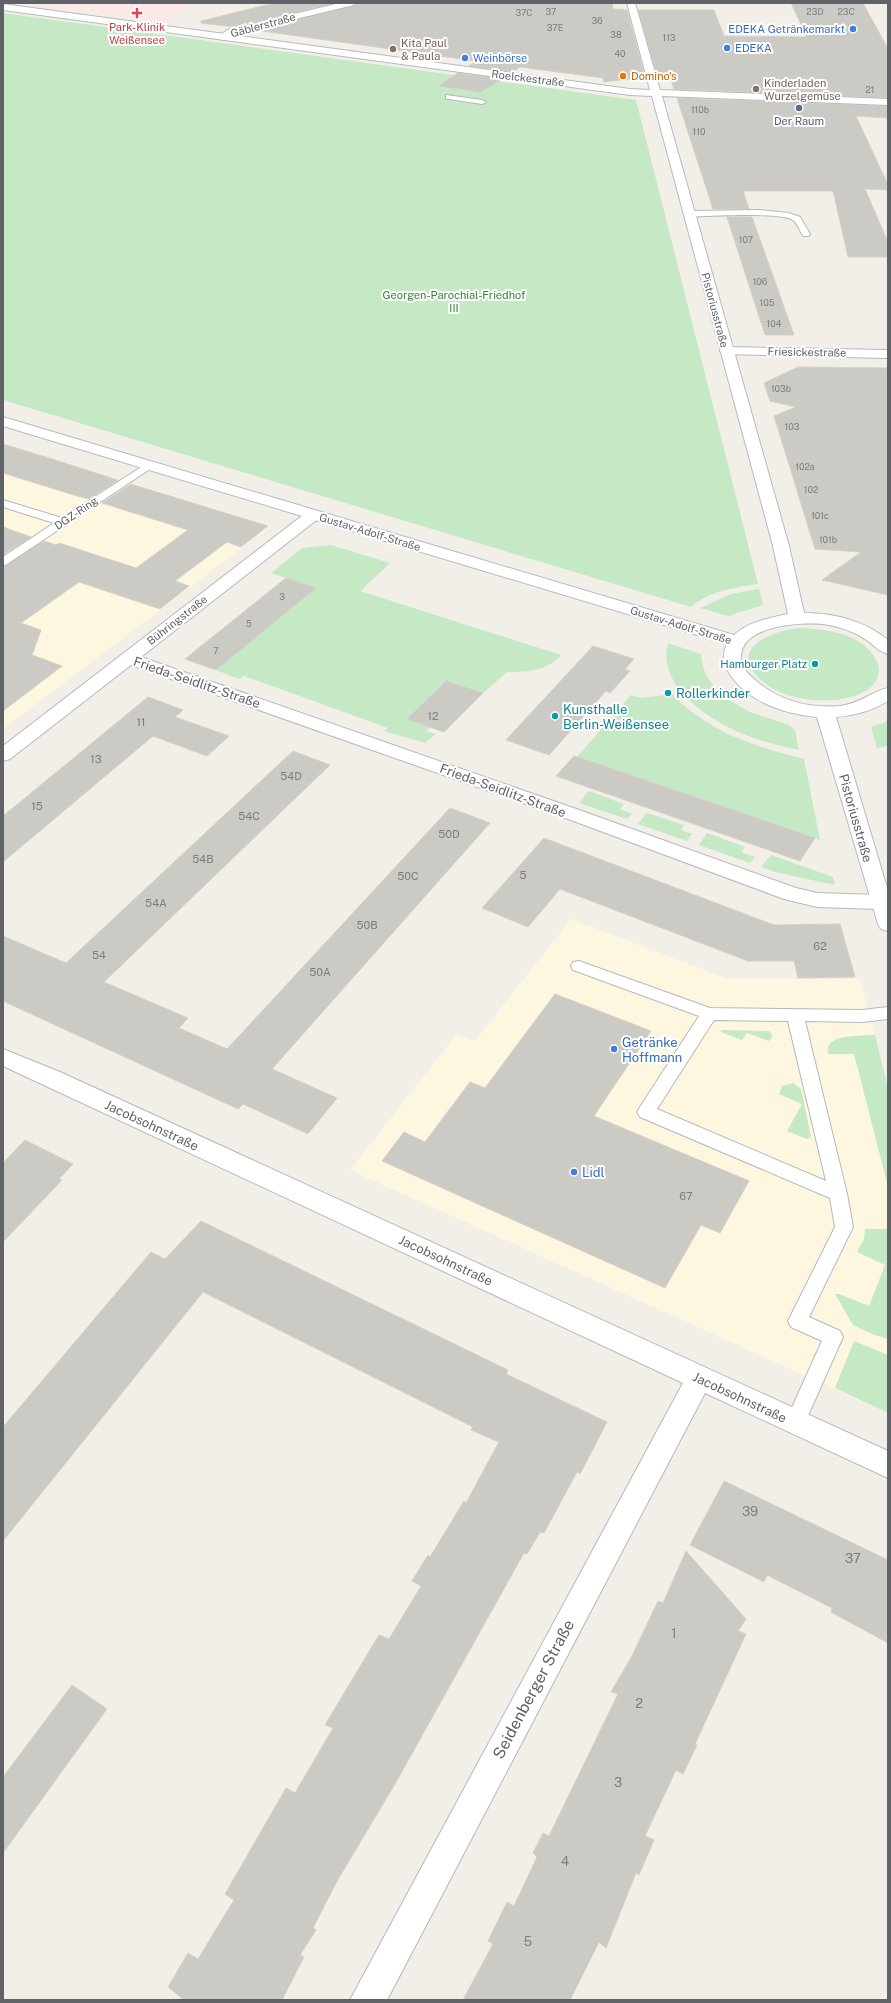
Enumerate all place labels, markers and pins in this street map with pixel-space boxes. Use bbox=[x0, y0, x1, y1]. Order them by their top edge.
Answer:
marker: Park-Klinik Weißensee bbox=[131, 7, 143, 19]
place label: Park-Klinik Weißensee bbox=[109, 21, 165, 46]
place label: EDEKA Getränkemarkt bbox=[728, 23, 845, 35]
marker: EDEKA Getränkemarkt bbox=[848, 24, 858, 34]
place label: Kita Paul & Paula bbox=[401, 37, 447, 62]
place label: EDEKA bbox=[735, 42, 772, 54]
marker: EDEKA bbox=[722, 43, 732, 53]
marker: Kita Paul & Paula bbox=[388, 44, 398, 54]
place label: Weinbörse bbox=[473, 52, 527, 64]
marker: Weinbörse bbox=[460, 53, 470, 63]
place label: Domino's bbox=[631, 70, 677, 82]
marker: Domino's bbox=[618, 71, 628, 81]
place label: Kinderladen Wurzelgemüse bbox=[764, 77, 841, 102]
marker: Kinderladen Wurzelgemüse bbox=[751, 84, 761, 94]
marker: Der Raum bbox=[794, 103, 804, 113]
place label: Der Raum bbox=[774, 115, 824, 127]
place label: Hamburger Platz bbox=[720, 658, 807, 670]
marker: Hamburger Platz bbox=[810, 659, 820, 669]
place label: Rollerkinder bbox=[676, 686, 750, 701]
marker: Rollerkinder bbox=[663, 688, 673, 698]
place label: Kunsthalle Berlin-Weißensee bbox=[563, 702, 669, 732]
marker: Kunsthalle Berlin-Weißensee bbox=[550, 711, 560, 721]
place label: Getränke Hoffmann bbox=[622, 1035, 682, 1065]
marker: Getränke Hoffmann bbox=[609, 1044, 619, 1054]
place label: Lidl bbox=[582, 1165, 605, 1180]
marker: Lidl bbox=[569, 1167, 579, 1177]

